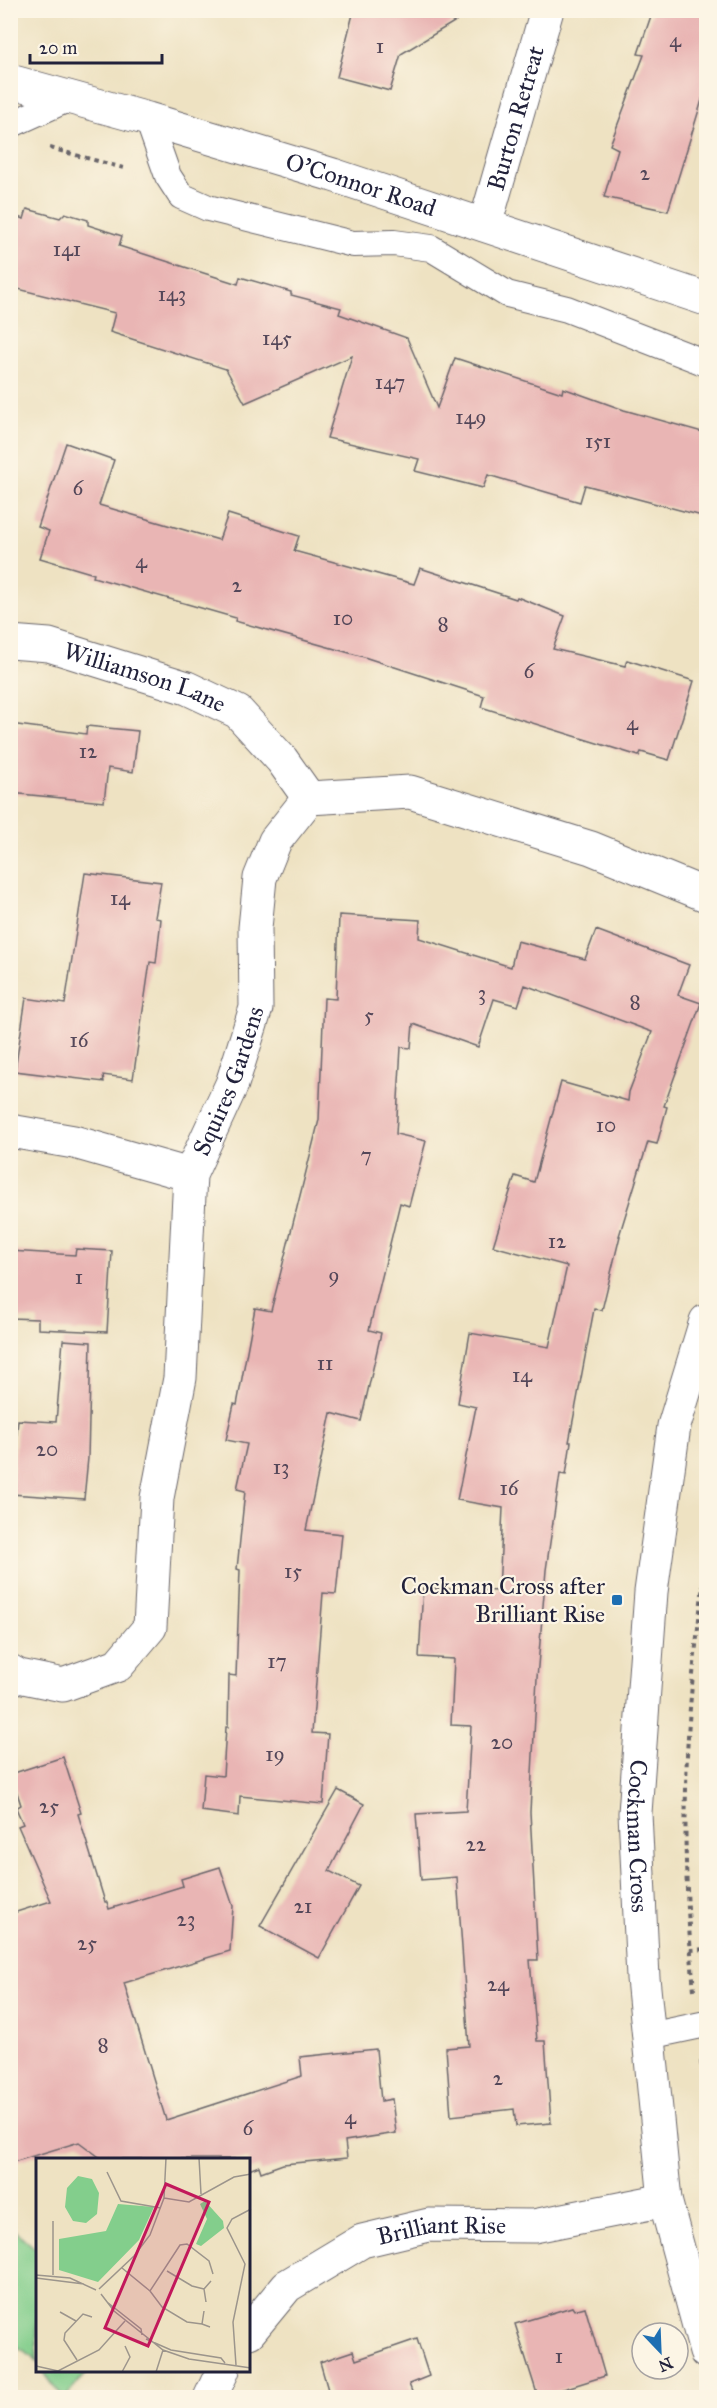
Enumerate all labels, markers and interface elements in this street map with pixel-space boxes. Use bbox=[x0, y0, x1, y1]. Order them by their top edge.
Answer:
scale bar bbox=[30, 27, 162, 65]
house number: 4 bbox=[669, 27, 682, 53]
house number: 1 bbox=[376, 33, 384, 59]
text: 20 m bbox=[39, 37, 77, 59]
street label: Burton Retreat bbox=[481, 42, 551, 194]
street label: O'Connor Road bbox=[282, 147, 440, 223]
house number: 2 bbox=[640, 160, 651, 186]
house number: 141 bbox=[53, 236, 81, 262]
house number: 143 bbox=[158, 281, 186, 307]
house number: 145 bbox=[262, 325, 292, 351]
house number: 147 bbox=[375, 369, 405, 395]
house number: 149 bbox=[455, 404, 487, 430]
house number: 151 bbox=[585, 428, 611, 454]
house number: 6 bbox=[73, 475, 85, 501]
house number: 4 bbox=[135, 548, 148, 574]
house number: 2 bbox=[232, 572, 243, 598]
house number: 10 bbox=[333, 605, 353, 631]
house number: 8 bbox=[437, 611, 449, 637]
street label: Williamson Lane bbox=[60, 635, 231, 719]
house number: 6 bbox=[524, 658, 536, 684]
house number: 4 bbox=[626, 710, 639, 736]
house number: 12 bbox=[79, 738, 98, 764]
house number: 14 bbox=[110, 885, 131, 911]
house number: 3 bbox=[478, 980, 486, 1006]
house number: 8 bbox=[629, 989, 641, 1015]
house number: 5 bbox=[364, 1002, 374, 1028]
street label: Squires Gardens bbox=[186, 1003, 271, 1160]
house number: 16 bbox=[69, 1027, 90, 1053]
house number: 10 bbox=[596, 1112, 616, 1138]
house number: 7 bbox=[360, 1142, 372, 1168]
house number: 12 bbox=[548, 1228, 567, 1254]
house number: 9 bbox=[328, 1262, 340, 1288]
house number: 1 bbox=[75, 1264, 83, 1290]
house number: 11 bbox=[317, 1350, 333, 1376]
house number: 14 bbox=[512, 1362, 533, 1388]
house number: 20 bbox=[36, 1436, 58, 1462]
house number: 13 bbox=[273, 1454, 289, 1480]
house number: 16 bbox=[499, 1475, 520, 1501]
house number: 15 bbox=[284, 1558, 302, 1584]
place label: Cockman Cross after Brilliant Rise bbox=[401, 1571, 605, 1629]
marker: Cockman Cross after Brilliant Rise bbox=[610, 1593, 624, 1607]
house number: 17 bbox=[267, 1648, 287, 1674]
house number: 20 bbox=[491, 1729, 513, 1755]
house number: 19 bbox=[265, 1741, 285, 1767]
street label: Cockman Cross bbox=[620, 1758, 655, 1913]
house number: 25 bbox=[39, 1793, 59, 1819]
house number: 22 bbox=[466, 1831, 487, 1857]
house number: 21 bbox=[294, 1893, 312, 1919]
house number: 23 bbox=[177, 1906, 195, 1932]
house number: 25 bbox=[77, 1930, 97, 1956]
house number: 24 bbox=[487, 1971, 510, 1997]
house number: 8 bbox=[97, 2032, 109, 2058]
house number: 2 bbox=[493, 2065, 504, 2091]
house number: 4 bbox=[344, 2104, 357, 2130]
house number: 6 bbox=[243, 2115, 255, 2141]
inset map bbox=[36, 2158, 250, 2372]
street label: Brilliant Rise bbox=[374, 2210, 506, 2252]
north arrow bbox=[630, 2321, 690, 2381]
house number: 1 bbox=[555, 2343, 563, 2369]
text: N bbox=[655, 2353, 676, 2376]

